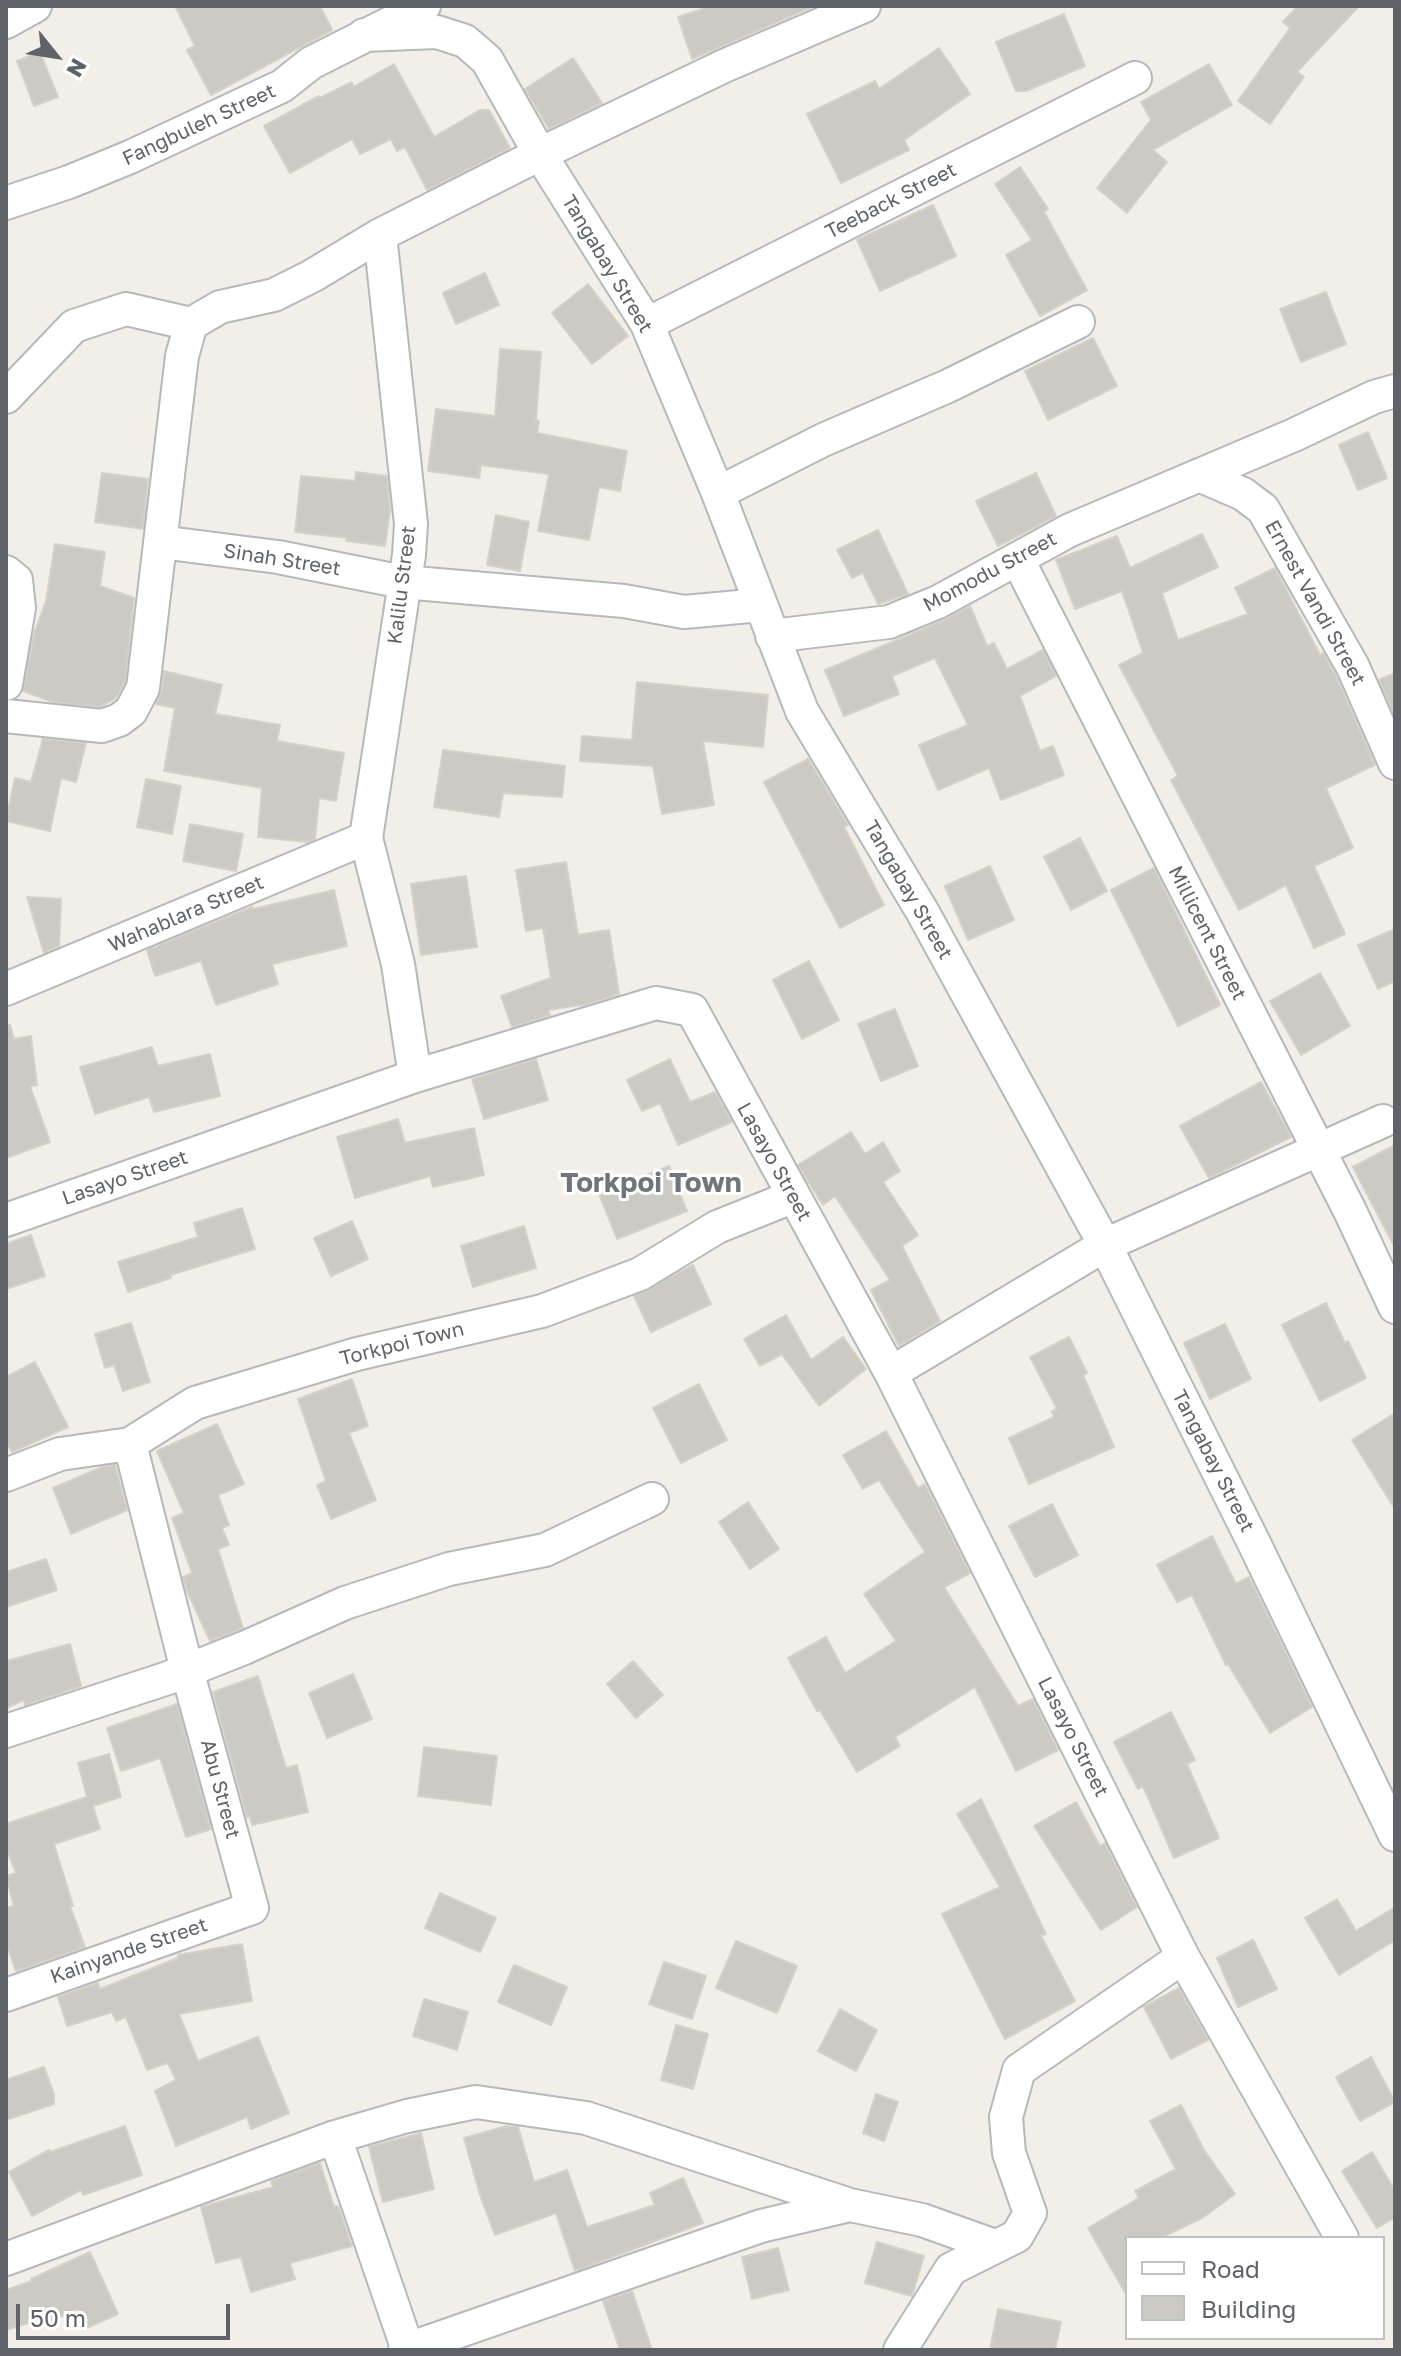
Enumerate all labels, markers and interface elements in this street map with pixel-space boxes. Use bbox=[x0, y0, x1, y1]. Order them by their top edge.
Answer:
north arrow bbox=[16, 16, 96, 96]
text: N bbox=[61, 54, 93, 82]
street label: Fangbuleh Street bbox=[119, 79, 279, 171]
street label: Teeback Street bbox=[821, 158, 961, 244]
street label: Tangabay Street bbox=[556, 191, 658, 337]
street label: Ernest Vandi Street bbox=[1260, 516, 1370, 690]
street label: Kalilu Street bbox=[383, 524, 421, 646]
street label: Momodu Street bbox=[919, 527, 1061, 617]
street label: Sinah Street bbox=[222, 539, 342, 581]
street label: Tangabay Street bbox=[859, 816, 957, 964]
street label: Millicent Street bbox=[1163, 862, 1251, 1004]
street label: Wahablara Street bbox=[105, 870, 267, 958]
street label: Lasayo Street bbox=[732, 1099, 816, 1225]
street label: Lasayo Street bbox=[59, 1145, 191, 1211]
district label: Torkpoi Town bbox=[560, 1166, 742, 1200]
street label: Torkpoi Town bbox=[337, 1317, 467, 1371]
street label: Tangabay Street bbox=[1167, 1386, 1259, 1536]
street label: Lasayo Street bbox=[1032, 1673, 1114, 1801]
street label: Abu Street bbox=[195, 1737, 245, 1841]
street label: Kainyande Street bbox=[47, 1913, 211, 1989]
legend bbox=[1125, 2236, 1385, 2340]
text: Road bbox=[1201, 2254, 1260, 2283]
scale bar bbox=[20, 2288, 234, 2338]
text: Building bbox=[1201, 2294, 1296, 2323]
text: 50 m bbox=[30, 2303, 86, 2332]

